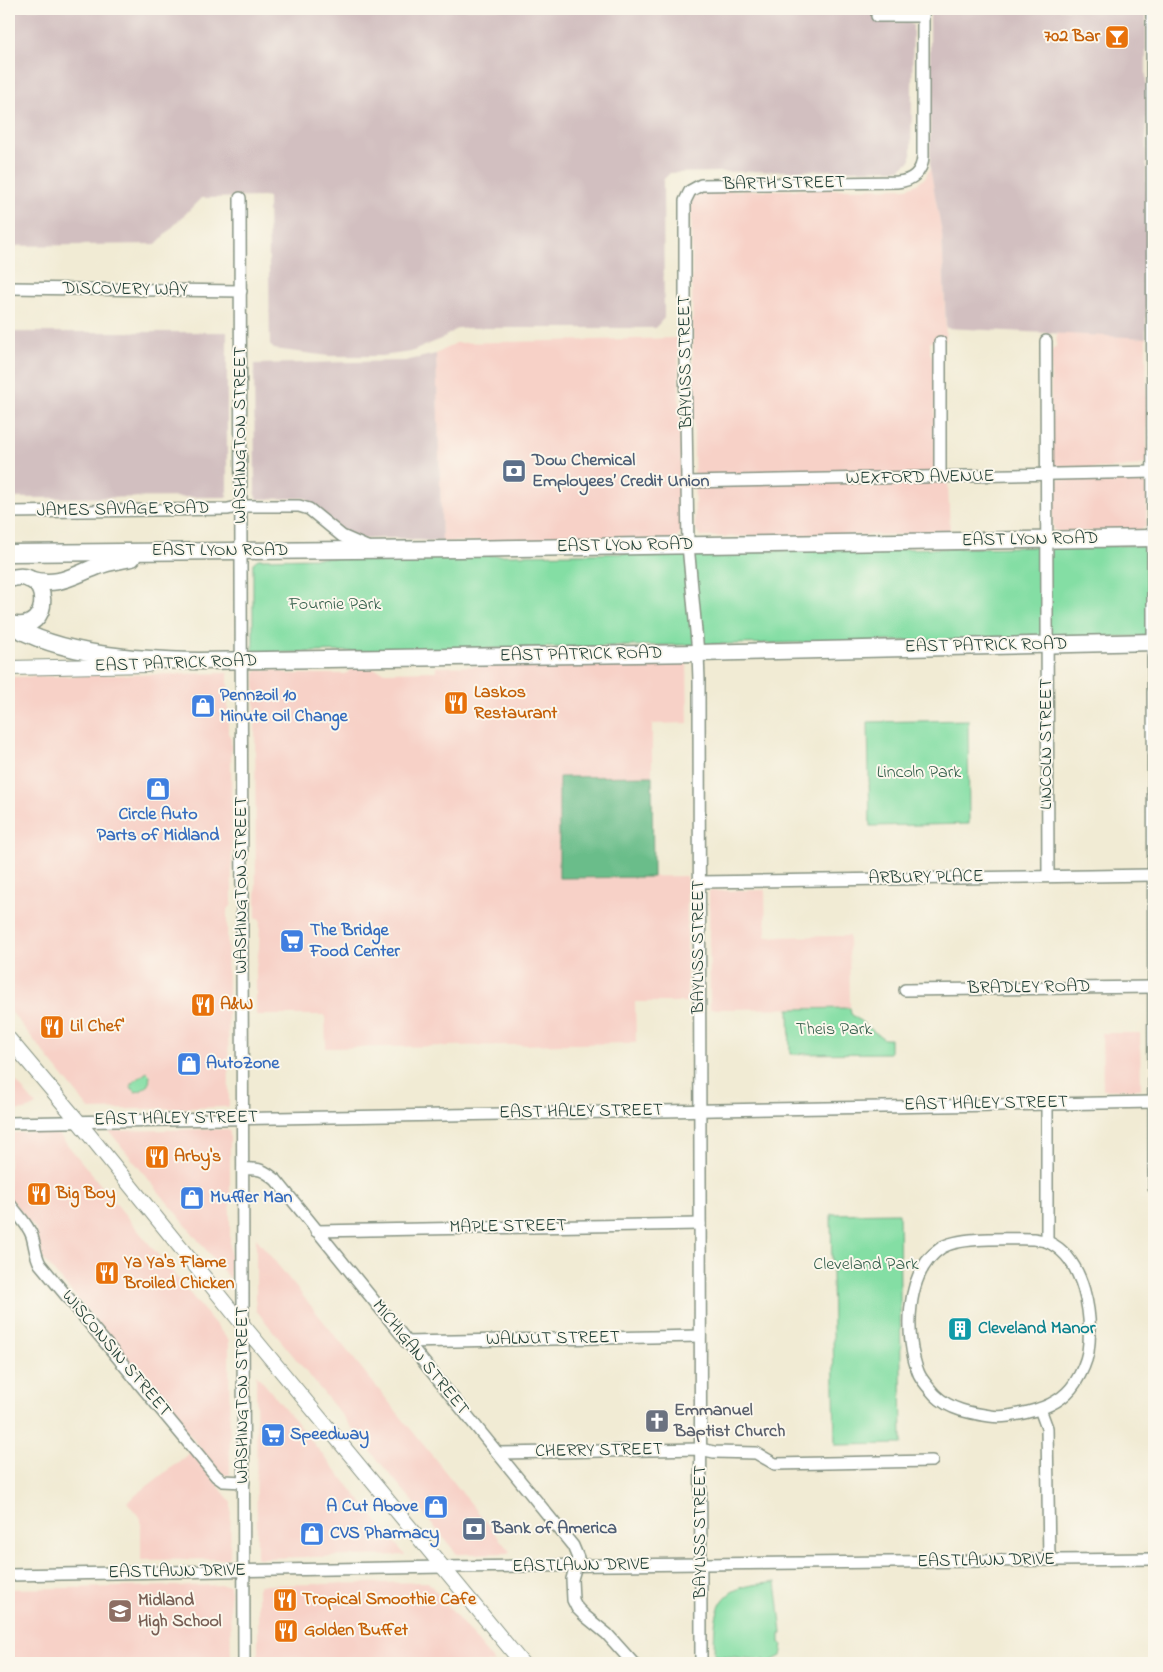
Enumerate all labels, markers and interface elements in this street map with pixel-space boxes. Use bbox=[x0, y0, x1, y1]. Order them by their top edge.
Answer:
place label: 702 Bar bbox=[1044, 24, 1100, 50]
bar icon: 702 Bar bbox=[1104, 24, 1130, 50]
street label: BARTH STREET bbox=[722, 170, 845, 198]
street label: DISCOVERY WAY bbox=[61, 276, 189, 304]
street label: BAYLISS STREET bbox=[672, 295, 700, 430]
street label: WASHINGTON STREET bbox=[228, 346, 254, 524]
place label: Dow Chemical Employees’ Credit Union bbox=[531, 448, 709, 496]
bank icon: Dow Chemical Employees’ Credit Union bbox=[501, 458, 527, 484]
street label: WEXFORD AVENUE bbox=[845, 464, 995, 492]
street label: JAMES SAVAGE ROAD bbox=[36, 495, 210, 525]
street label: EAST LYON ROAD bbox=[961, 526, 1099, 554]
street label: EAST LYON ROAD bbox=[556, 532, 694, 560]
street label: EAST LYON ROAD bbox=[152, 538, 288, 564]
park label: Fournie Park bbox=[288, 592, 381, 618]
street label: EAST PATRICK ROAD bbox=[904, 632, 1068, 660]
street label: EAST PATRICK ROAD bbox=[499, 641, 663, 669]
street label: EAST PATRICK ROAD bbox=[94, 648, 258, 680]
street label: LINCOLN STREET bbox=[1034, 678, 1060, 810]
place label: Laskos Restaurant bbox=[474, 680, 558, 727]
place label: Pennzoil 10 Minute Oil Change bbox=[220, 683, 349, 731]
restaurant icon: Laskos Restaurant bbox=[443, 690, 469, 716]
shop icon: Pennzoil 10 Minute Oil Change bbox=[190, 693, 216, 719]
park label: Lincoln Park bbox=[877, 760, 961, 786]
shop icon: Circle Auto Parts of Midland bbox=[145, 776, 171, 802]
street label: WASHINGTON STREET bbox=[229, 796, 255, 974]
place label: Circle Auto Parts of Midland bbox=[97, 802, 220, 849]
street label: ARBURY PLACE bbox=[868, 864, 984, 892]
street label: BAYLISS STREET bbox=[686, 880, 712, 1015]
place label: The Bridge Food Center bbox=[309, 918, 400, 965]
supermarket icon: The Bridge Food Center bbox=[279, 928, 305, 954]
street label: BRADLEY ROAD bbox=[966, 974, 1091, 1002]
restaurant icon: A&W bbox=[190, 992, 216, 1018]
place label: A&W bbox=[220, 992, 253, 1018]
restaurant icon: Lil Chef' bbox=[39, 1014, 65, 1040]
place label: Lil Chef' bbox=[70, 1014, 124, 1040]
park label: Theis Park bbox=[796, 1017, 872, 1043]
shop icon: AutoZone bbox=[176, 1051, 202, 1077]
place label: AutoZone bbox=[206, 1051, 280, 1077]
street label: EAST HALEY STREET bbox=[904, 1090, 1068, 1118]
street label: EAST HALEY STREET bbox=[499, 1098, 663, 1126]
street label: EAST HALEY STREET bbox=[94, 1105, 258, 1133]
restaurant icon: Arby's bbox=[144, 1144, 170, 1170]
place label: Arby's bbox=[174, 1144, 221, 1171]
restaurant icon: Big Boy bbox=[26, 1181, 52, 1207]
place label: Big Boy bbox=[55, 1181, 115, 1208]
shop icon: Muffler Man bbox=[179, 1185, 205, 1211]
place label: Muffler Man bbox=[210, 1185, 293, 1211]
street label: MAPLE STREET bbox=[449, 1213, 567, 1241]
place label: Ya Ya's Flame Broiled Chicken bbox=[123, 1250, 235, 1297]
park label: Cleveland Park bbox=[813, 1252, 919, 1278]
restaurant icon: Ya Ya's Flame Broiled Chicken bbox=[94, 1260, 120, 1286]
street label: WISCONSIN STREET bbox=[55, 1285, 177, 1423]
street label: MICHIGAN STREET bbox=[365, 1294, 475, 1422]
street label: WASHINGTON STREET bbox=[230, 1306, 256, 1484]
building icon: Cleveland Manor bbox=[947, 1316, 973, 1342]
place label: Cleveland Manor bbox=[978, 1316, 1096, 1342]
street label: WALNUT STREET bbox=[486, 1325, 620, 1353]
place label: Emmanuel Baptist Church bbox=[673, 1398, 786, 1445]
church icon: Emmanuel Baptist Church bbox=[644, 1408, 670, 1434]
supermarket icon: Speedway bbox=[260, 1422, 286, 1448]
place label: Speedway bbox=[290, 1422, 369, 1449]
street label: CHERRY STREET bbox=[535, 1437, 663, 1465]
street label: BAYLISS STREET bbox=[688, 1465, 714, 1600]
place label: A Cut Above bbox=[326, 1494, 419, 1520]
shop icon: A Cut Above bbox=[423, 1494, 449, 1520]
bank icon: Bank of America bbox=[461, 1516, 487, 1542]
place label: Bank of America bbox=[491, 1516, 617, 1542]
shop icon: CVS Pharmacy bbox=[299, 1521, 325, 1547]
place label: CVS Pharmacy bbox=[330, 1521, 439, 1548]
street label: EASTLAWN DRIVE bbox=[917, 1547, 1055, 1575]
street label: EASTLAWN DRIVE bbox=[512, 1552, 650, 1580]
street label: EASTLAWN DRIVE bbox=[108, 1558, 246, 1586]
restaurant icon: Tropical Smoothie Cafe bbox=[272, 1587, 298, 1613]
place label: Tropical Smoothie Cafe bbox=[302, 1587, 477, 1613]
place label: Midland High School bbox=[138, 1588, 221, 1636]
school or university icon: Midland High School bbox=[107, 1598, 133, 1624]
restaurant icon: Golden Buffet bbox=[273, 1618, 299, 1644]
place label: Golden Buffet bbox=[304, 1618, 409, 1644]

